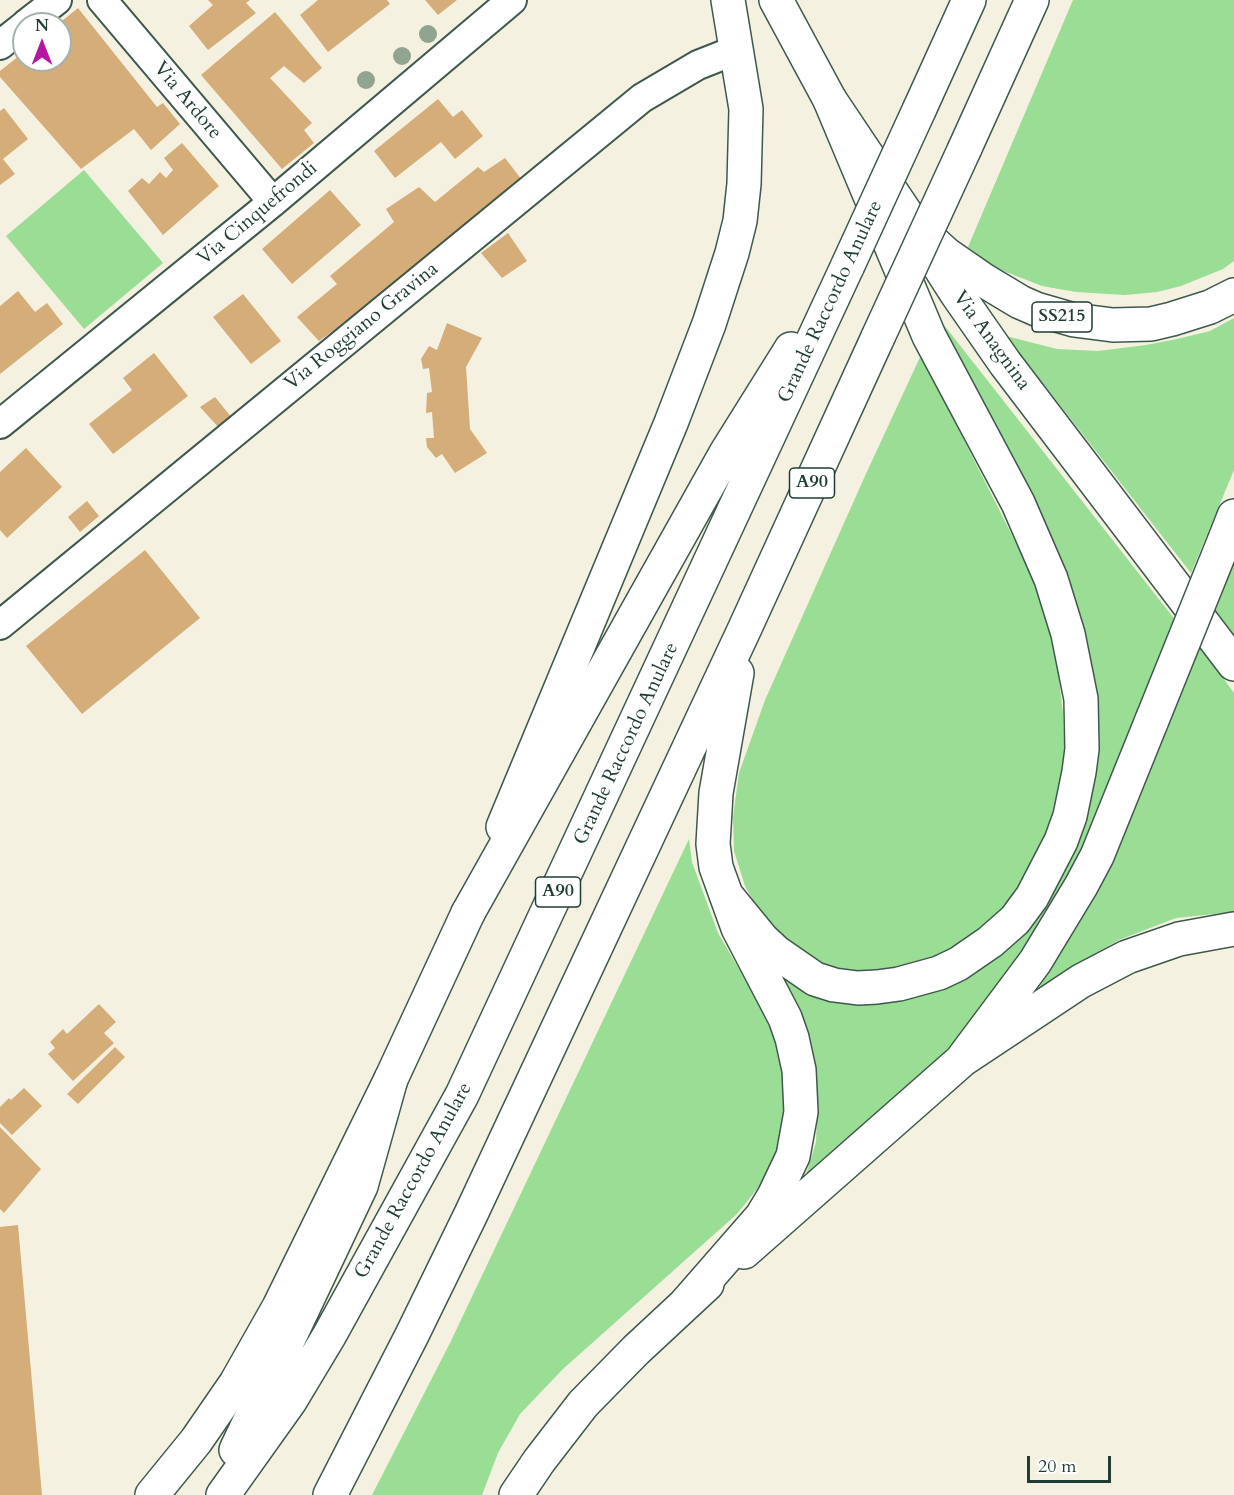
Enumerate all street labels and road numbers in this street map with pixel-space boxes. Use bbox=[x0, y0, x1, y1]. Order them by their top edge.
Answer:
street label: Via Ardore bbox=[148, 57, 226, 145]
street label: Via Cinquefrondi bbox=[193, 157, 323, 271]
street label: Grande Raccordo Anulare bbox=[774, 197, 888, 407]
street label: Via Roggiano Gravina bbox=[280, 258, 444, 396]
street label: Via Anagnina bbox=[947, 287, 1035, 395]
road number: SS215 bbox=[1032, 302, 1092, 332]
road number: A90 bbox=[790, 468, 834, 498]
street label: Grande Raccordo Anulare bbox=[570, 639, 684, 849]
road number: A90 bbox=[536, 877, 580, 907]
street label: Grande Raccordo Anulare bbox=[350, 1079, 478, 1283]

